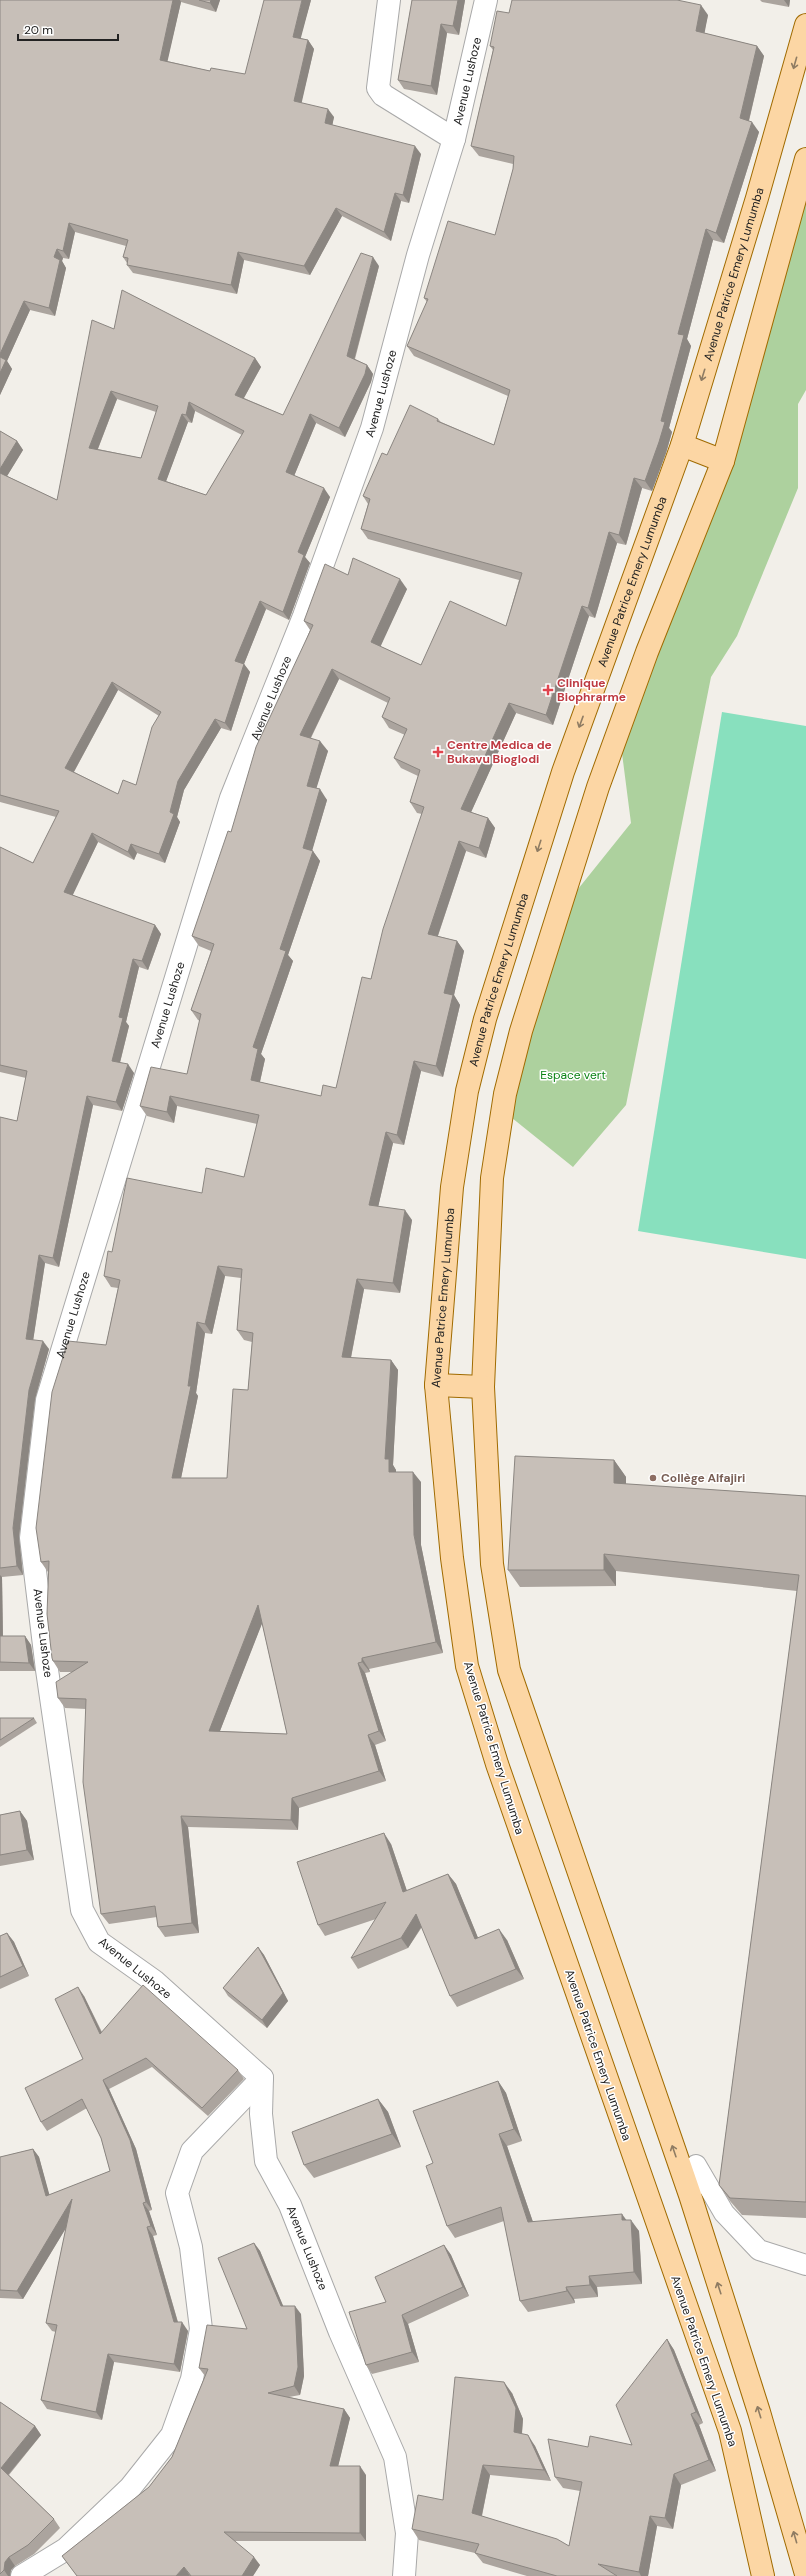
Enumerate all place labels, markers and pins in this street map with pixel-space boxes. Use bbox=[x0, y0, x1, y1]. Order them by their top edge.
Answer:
place label: Clinique Biophrarme bbox=[557, 675, 626, 705]
marker: Clinique Biophrarme bbox=[542, 684, 554, 696]
place label: Centre Medica de Bukavu Bioglodi bbox=[447, 737, 552, 767]
marker: Centre Medica de Bukavu Bioglodi bbox=[432, 746, 444, 758]
place label: Collège Alfajiri bbox=[661, 1470, 745, 1486]
marker: Collège Alfajiri bbox=[648, 1473, 658, 1483]

